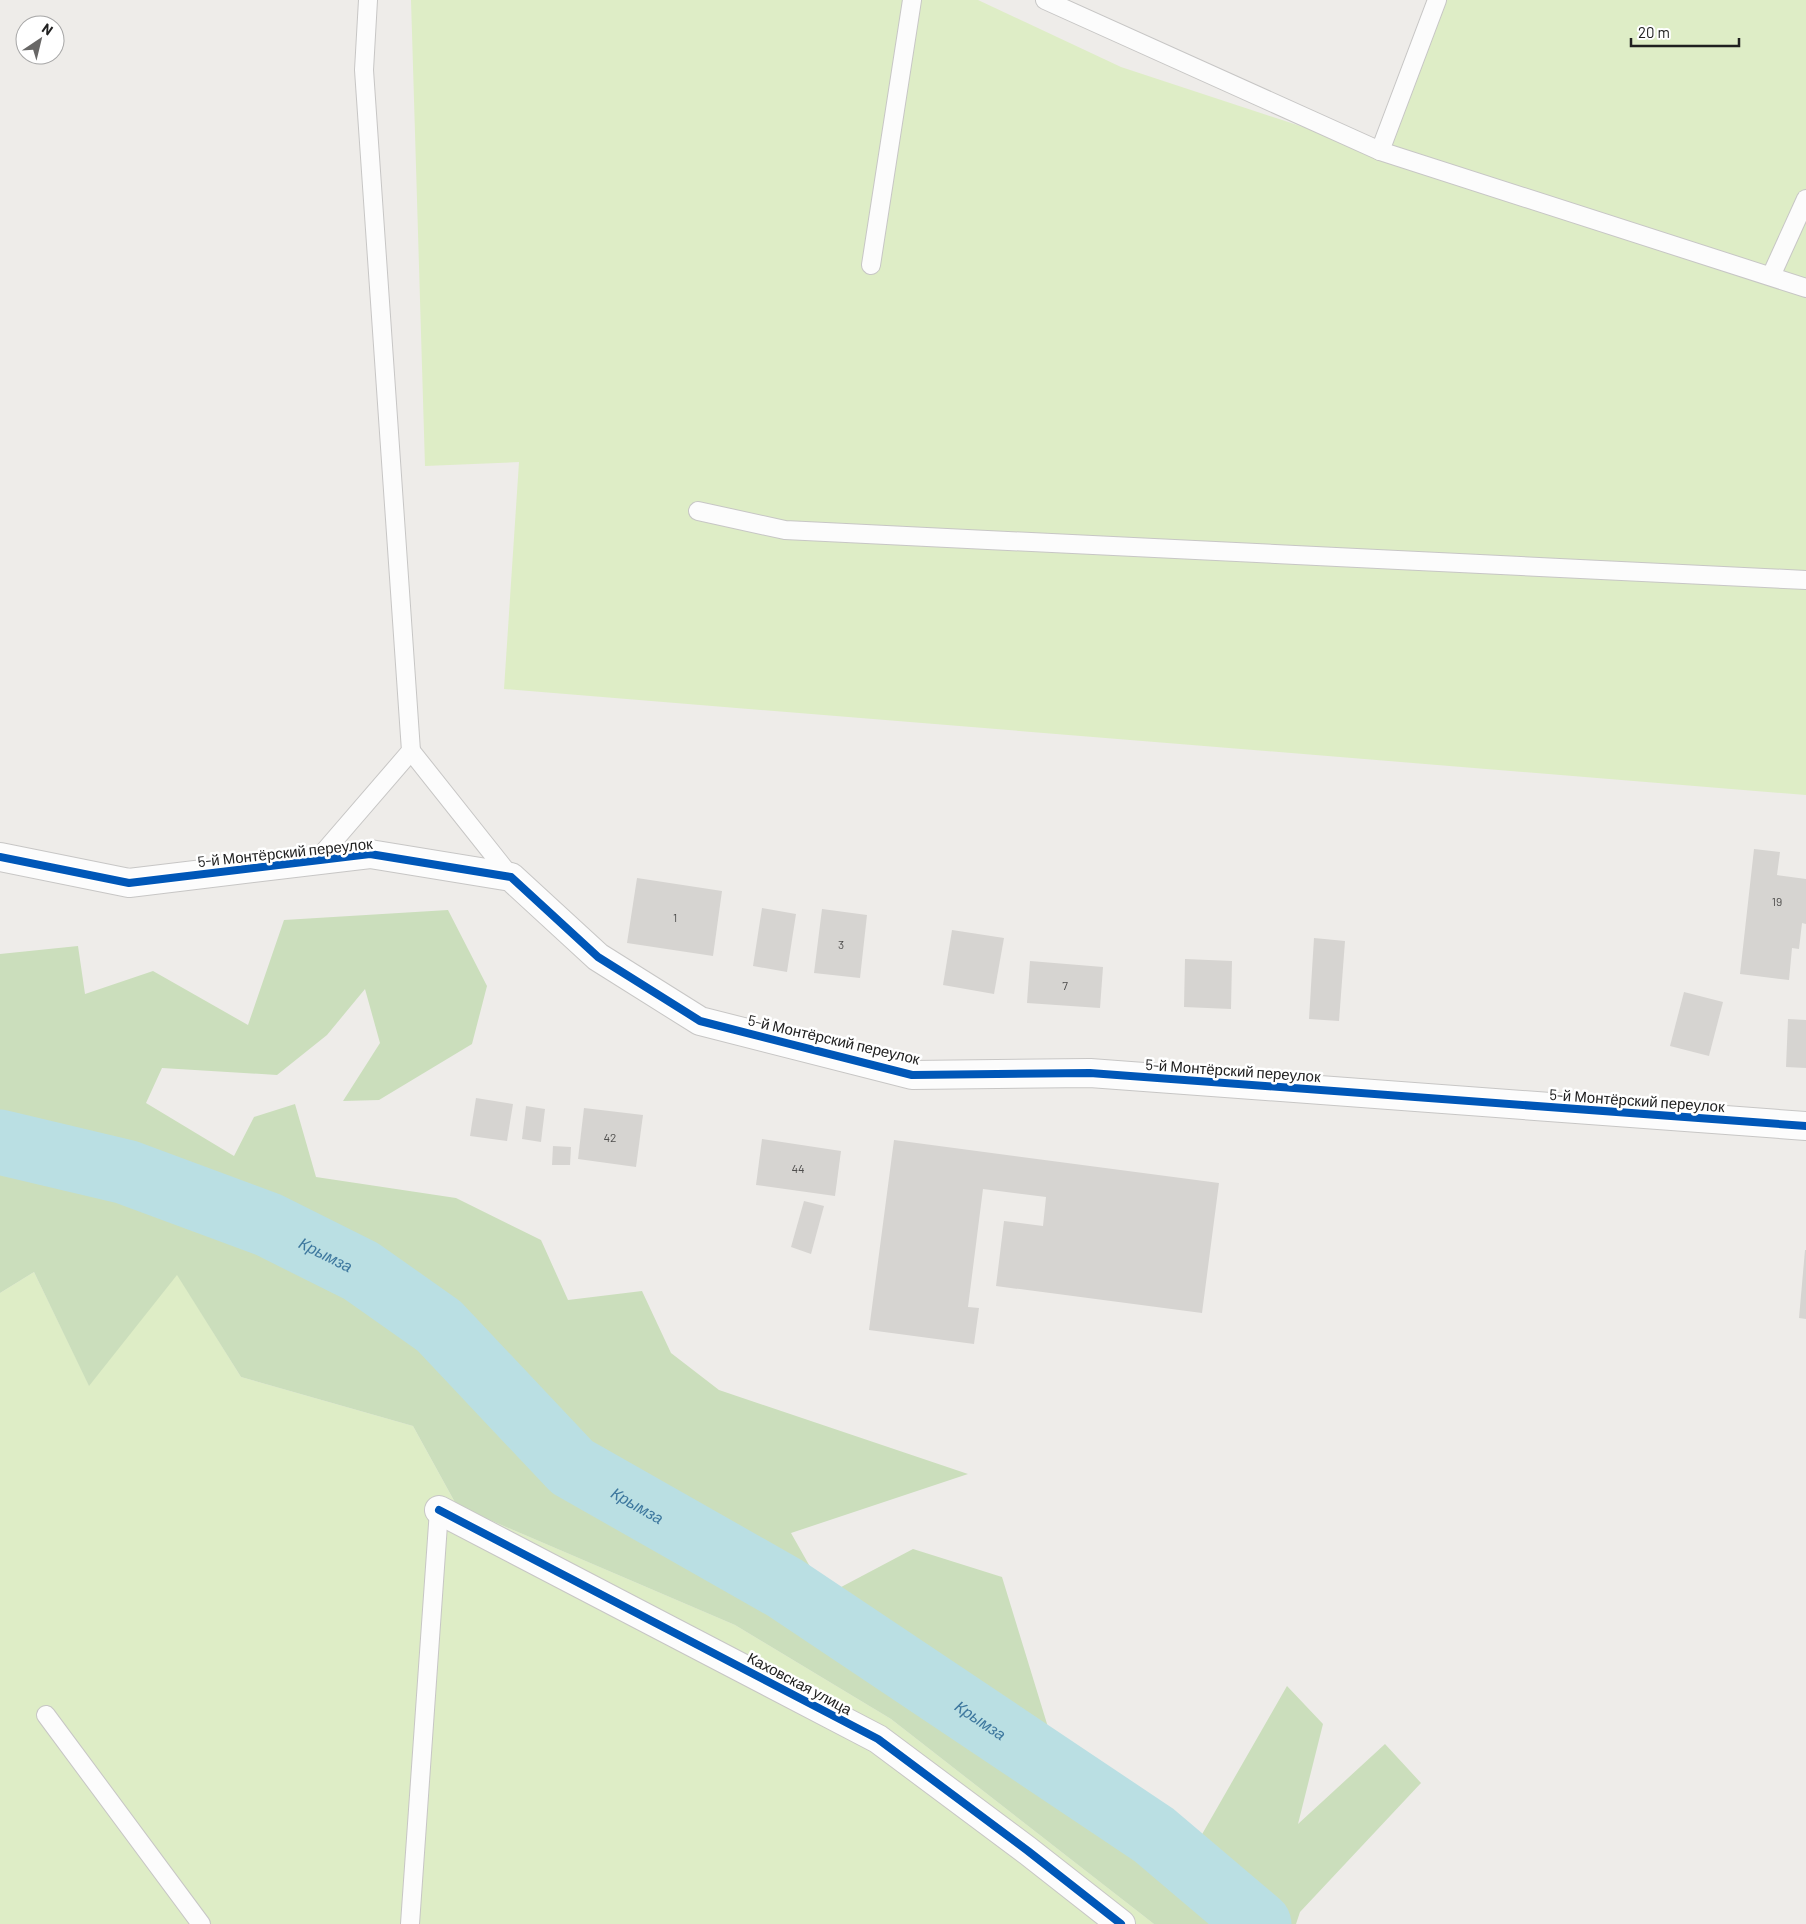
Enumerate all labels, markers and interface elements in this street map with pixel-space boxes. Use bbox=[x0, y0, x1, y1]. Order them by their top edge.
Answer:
north arrow bbox=[15, 15, 65, 65]
scale bar bbox=[1631, 15, 1738, 47]
text: N bbox=[39, 19, 56, 39]
text: 20 m bbox=[1638, 23, 1670, 41]
street label: 5-й Монтёрский переулок bbox=[197, 834, 374, 870]
house number: 19 bbox=[1772, 894, 1782, 908]
house number: 1 bbox=[673, 910, 677, 924]
house number: 3 bbox=[838, 937, 844, 951]
house number: 7 bbox=[1062, 978, 1068, 992]
street label: 5-й Монтёрский переулок bbox=[746, 1010, 922, 1068]
street label: 5-й Монтёрский переулок bbox=[1145, 1055, 1322, 1085]
street label: 5-й Монтёрский переулок bbox=[1549, 1085, 1726, 1115]
house number: 42 bbox=[603, 1130, 617, 1144]
house number: 44 bbox=[791, 1161, 805, 1175]
water label: Крымза bbox=[296, 1232, 356, 1275]
water label: Крымза bbox=[608, 1482, 668, 1527]
street label: Каховская улица bbox=[745, 1648, 856, 1718]
water label: Крымза bbox=[952, 1695, 1010, 1743]

